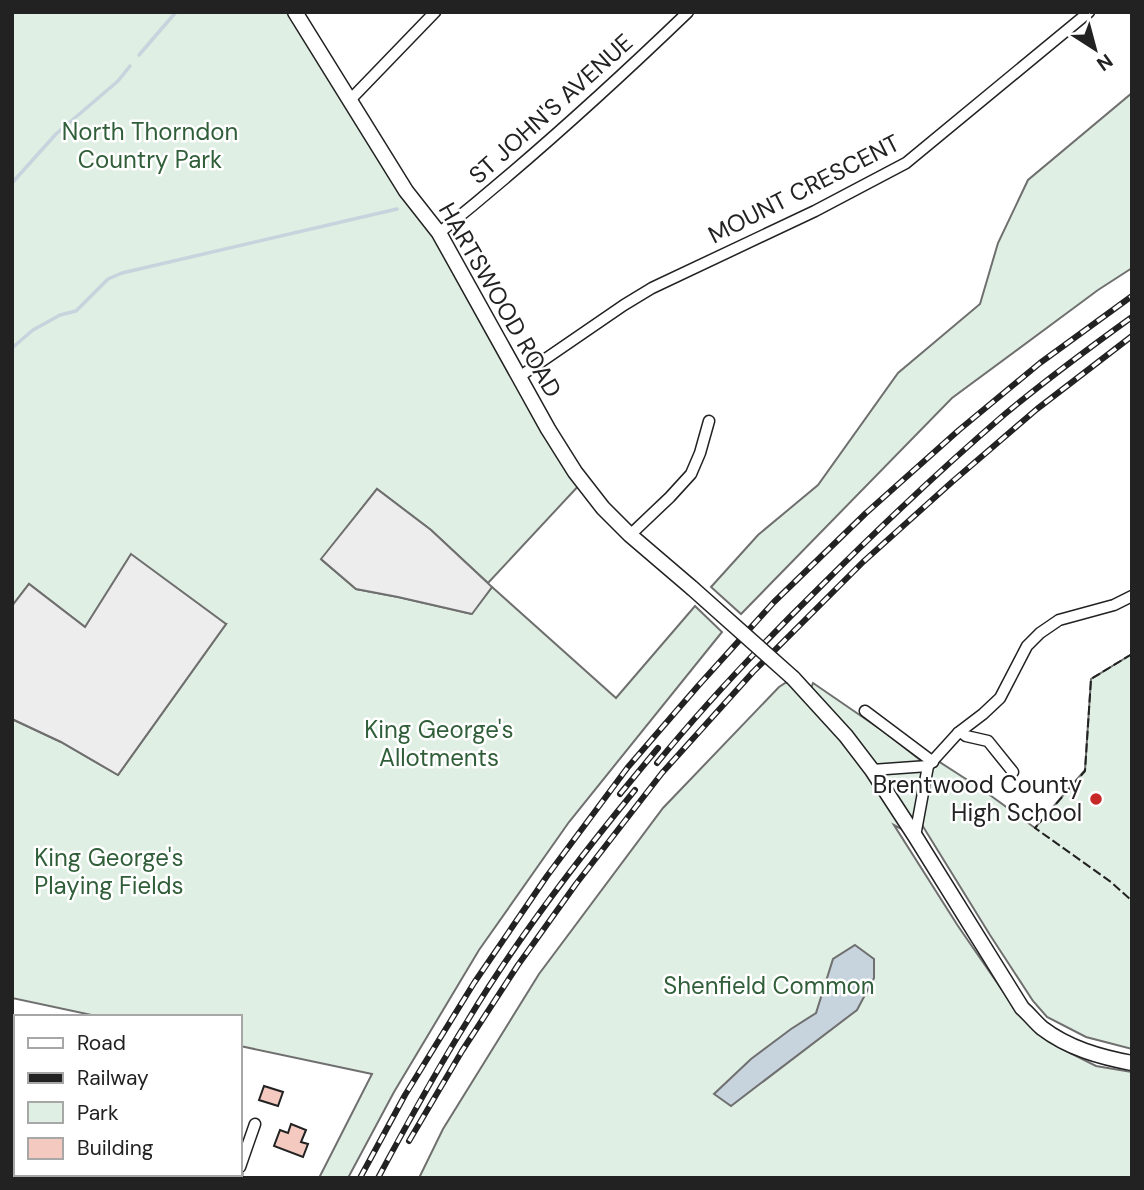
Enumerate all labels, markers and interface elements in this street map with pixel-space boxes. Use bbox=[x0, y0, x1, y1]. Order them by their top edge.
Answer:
north arrow bbox=[1060, 14, 1130, 84]
street label: ST JOHN'S AVENUE bbox=[462, 27, 639, 190]
text: N bbox=[1092, 48, 1118, 77]
park label: North Thorndon Country Park bbox=[62, 116, 238, 175]
street label: MOUNT CRESCENT bbox=[703, 127, 905, 250]
street label: HARTSWOOD ROAD bbox=[432, 197, 569, 403]
park label: King George's Allotments bbox=[364, 714, 514, 773]
place label: Brentwood County High School bbox=[873, 769, 1082, 828]
marker: Brentwood County High School bbox=[1088, 791, 1104, 807]
park label: King George's Playing Fields bbox=[34, 842, 184, 901]
park label: Shenfield Common bbox=[663, 970, 875, 1001]
legend bbox=[14, 1015, 242, 1176]
text: Road bbox=[77, 1029, 126, 1057]
text: Railway bbox=[77, 1064, 149, 1092]
text: Park bbox=[77, 1099, 119, 1127]
text: Building bbox=[77, 1134, 154, 1162]

